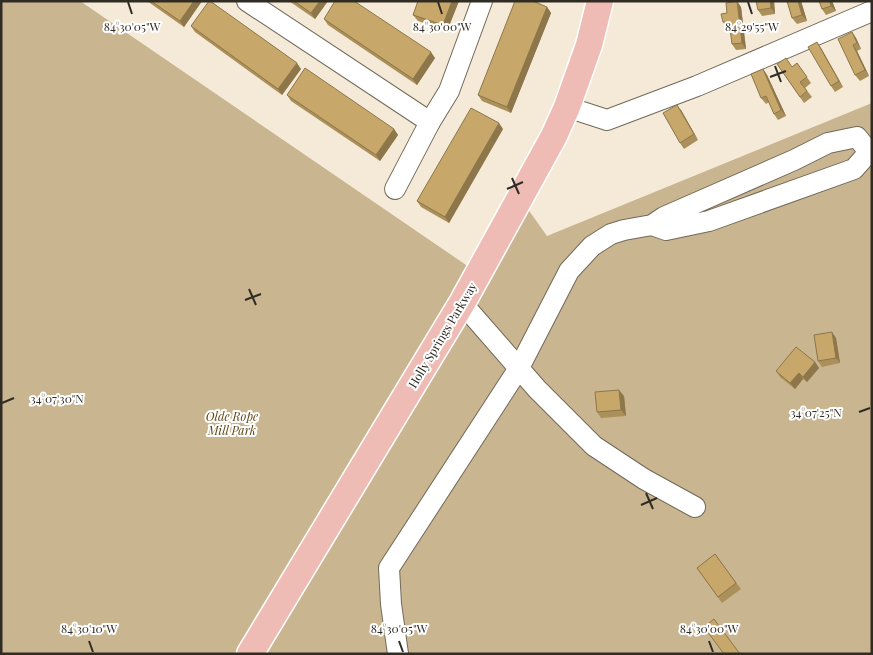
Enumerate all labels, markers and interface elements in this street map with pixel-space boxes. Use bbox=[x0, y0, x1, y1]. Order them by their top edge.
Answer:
text: 84°30'05"W bbox=[104, 18, 160, 34]
text: 84°30'00"W bbox=[413, 18, 471, 34]
text: 84°29'55"W bbox=[725, 18, 779, 34]
street label: Holly Springs Parkway bbox=[404, 279, 480, 391]
text: 34°07'30"N bbox=[30, 390, 84, 406]
text: 34°07'25"N bbox=[790, 404, 842, 420]
park label: Olde Rope Mill Park bbox=[206, 408, 258, 438]
text: 84°30'10"W bbox=[61, 620, 117, 636]
text: 84°30'05"W bbox=[371, 620, 427, 636]
text: 84°30'00"W bbox=[680, 620, 738, 636]

